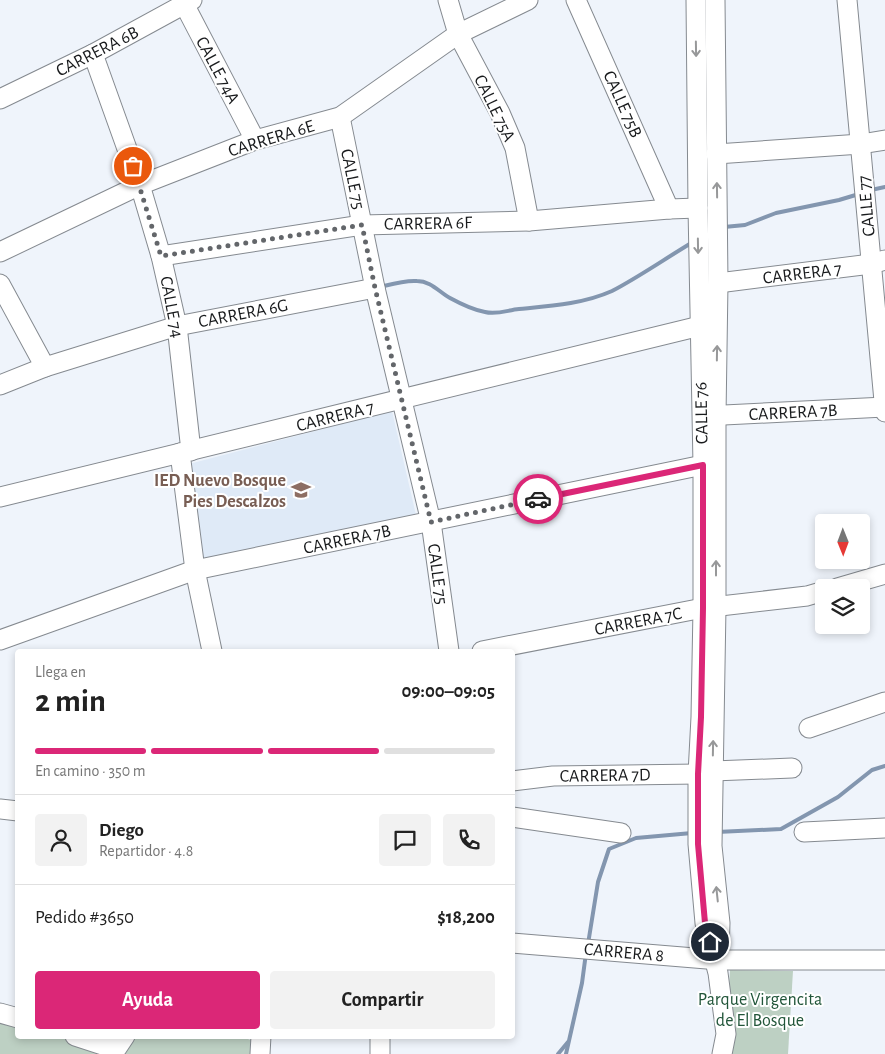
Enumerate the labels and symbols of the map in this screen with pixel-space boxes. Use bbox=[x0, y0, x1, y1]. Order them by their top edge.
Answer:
street label: CARRERA 6B bbox=[53, 23, 142, 80]
street label: CALLE 74A bbox=[192, 34, 242, 107]
one-way arrow bbox=[691, 40, 701, 56]
street label: CALLE 75B bbox=[599, 68, 645, 141]
street label: CALLE 75A bbox=[470, 72, 518, 145]
street label: CARRERA 6E bbox=[226, 117, 317, 161]
pin bbox=[112, 145, 154, 187]
street label: CALLE 75 bbox=[337, 147, 367, 211]
street label: CALLE 77 bbox=[855, 175, 879, 237]
one-way arrow bbox=[712, 183, 721, 199]
street label: CARRERA 6F bbox=[384, 214, 472, 234]
one-way arrow bbox=[693, 238, 703, 254]
street label: CARRERA 7 bbox=[762, 260, 843, 288]
street label: CALLE 74 bbox=[156, 275, 186, 340]
street label: CARRERA 6G bbox=[197, 296, 290, 332]
one-way arrow bbox=[712, 345, 722, 362]
street label: CALLE 76 bbox=[692, 382, 712, 444]
street label: CARRERA 7 bbox=[295, 399, 376, 435]
street label: CARRERA 7B bbox=[748, 402, 838, 424]
place label: IED Nuevo Bosque Pies Descalzos bbox=[154, 472, 286, 511]
courier bbox=[513, 474, 563, 524]
school or university icon: IED Nuevo Bosque Pies Descalzos bbox=[290, 479, 312, 501]
north arrow bbox=[815, 514, 870, 569]
street label: CARRERA 7B bbox=[302, 522, 393, 558]
street label: CALLE 75 bbox=[424, 542, 450, 606]
one-way arrow bbox=[711, 560, 721, 576]
street label: CARRERA 7C bbox=[593, 605, 683, 639]
one-way arrow bbox=[709, 740, 718, 756]
street label: CARRERA 7D bbox=[559, 766, 651, 786]
one-way arrow bbox=[712, 887, 722, 903]
pin bbox=[689, 921, 731, 963]
street label: CARRERA 8 bbox=[583, 941, 665, 965]
park label: Parque Virgencita de El Bosque bbox=[698, 991, 822, 1030]

